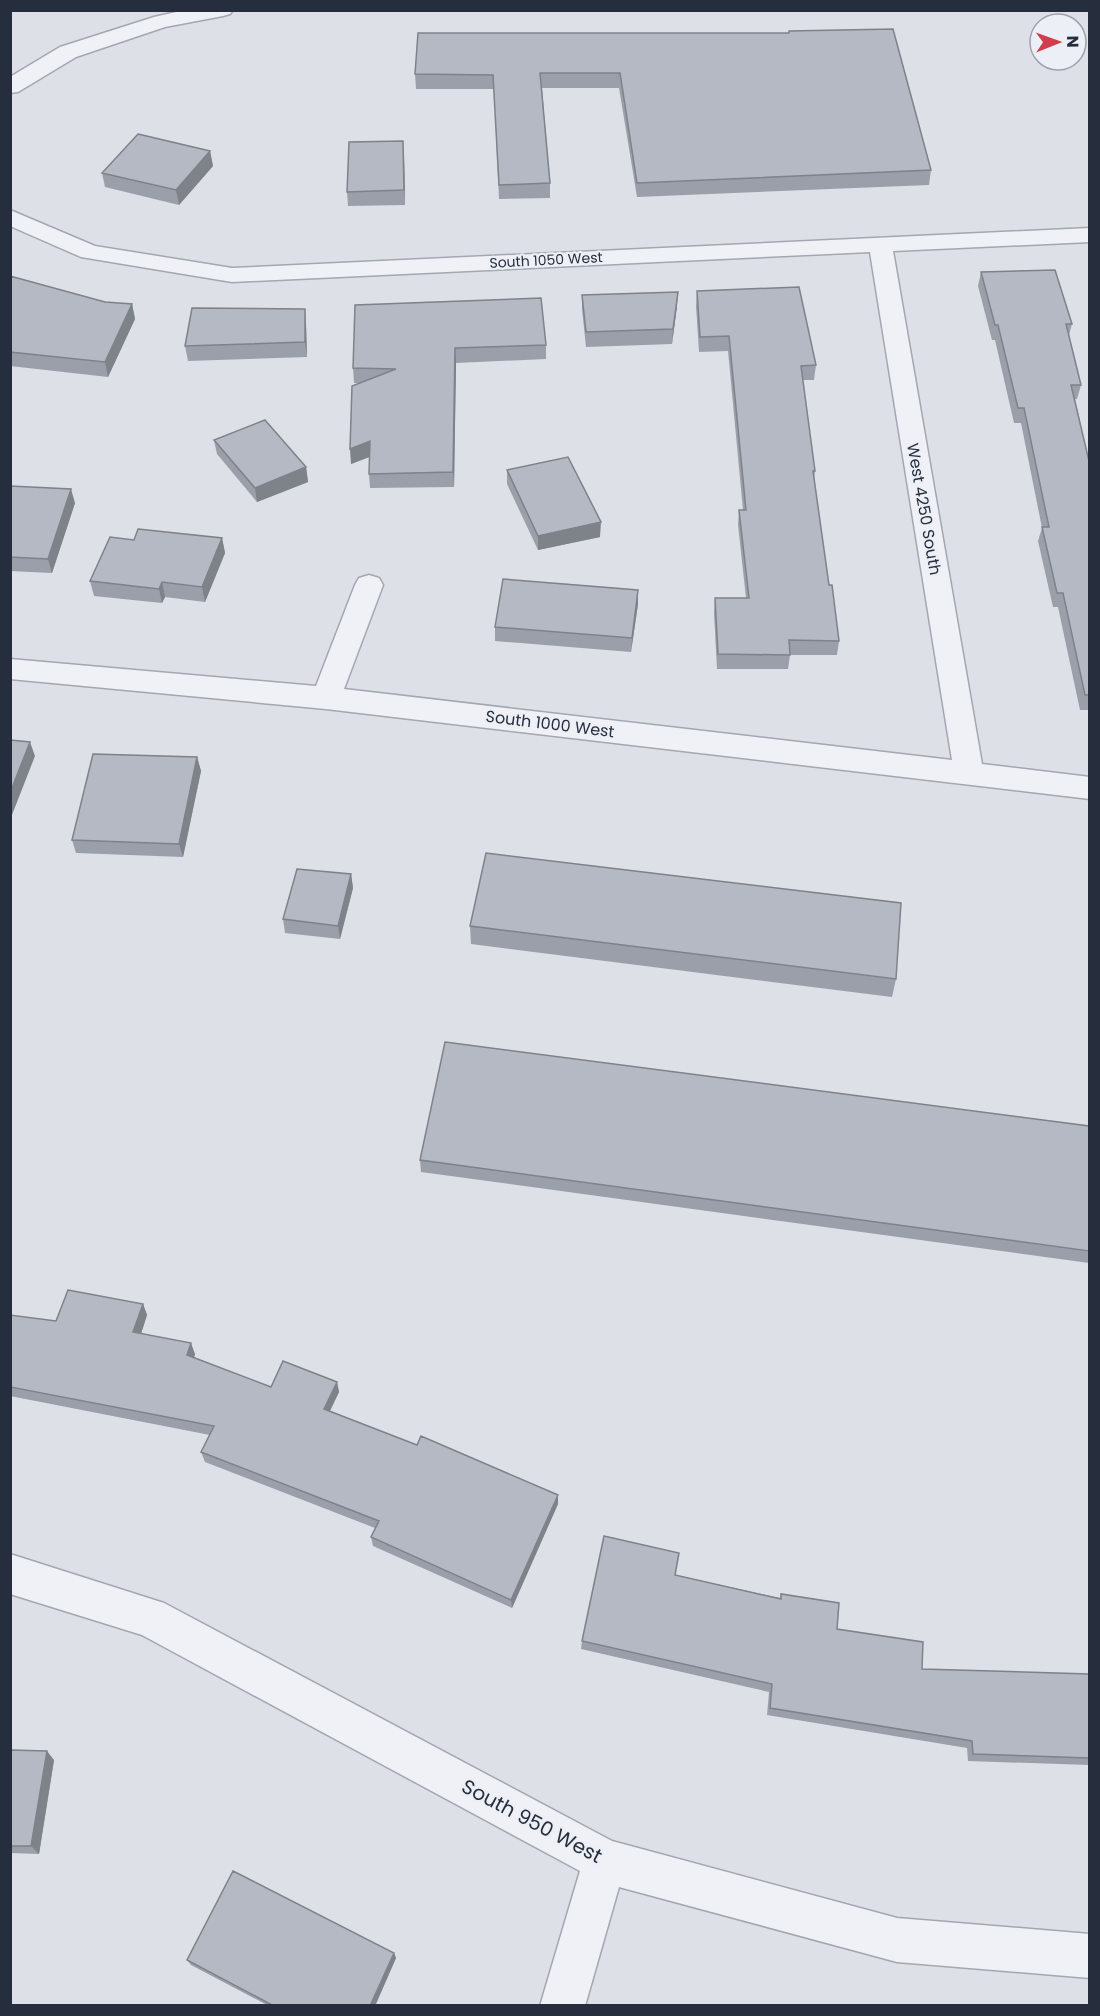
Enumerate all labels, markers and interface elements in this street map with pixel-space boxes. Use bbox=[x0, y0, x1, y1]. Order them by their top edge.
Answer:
north arrow bbox=[1028, 12, 1088, 72]
text: N bbox=[1061, 36, 1084, 48]
street label: South 1050 West bbox=[489, 247, 603, 273]
street label: West 4250 South bbox=[901, 441, 947, 577]
street label: South 1000 West bbox=[484, 705, 616, 743]
street label: South 950 West bbox=[457, 1772, 607, 1870]

